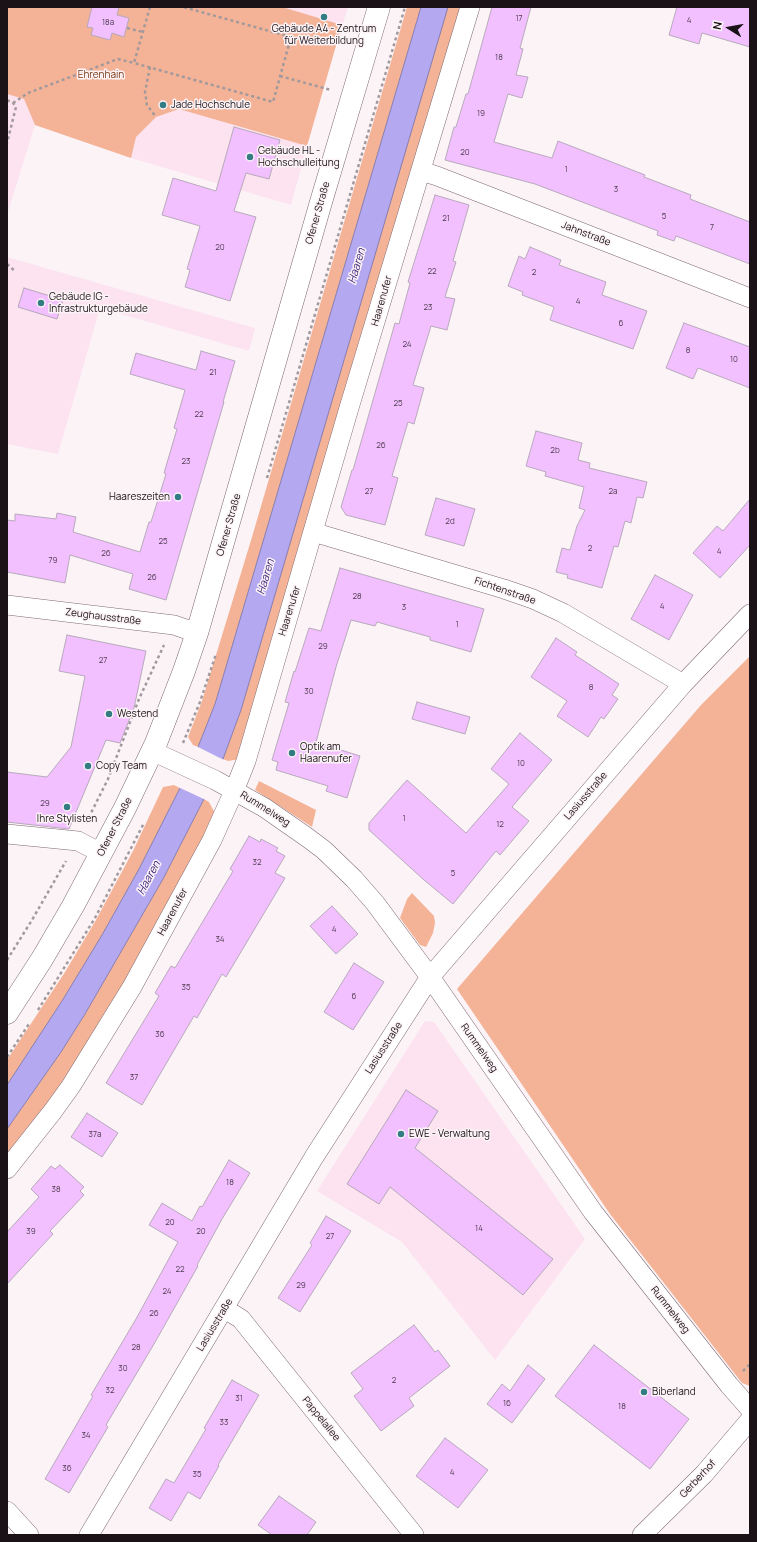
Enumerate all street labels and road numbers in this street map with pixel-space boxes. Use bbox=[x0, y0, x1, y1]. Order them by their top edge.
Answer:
street label: Ofener Straße bbox=[303, 180, 333, 246]
street label: Jahnstraße bbox=[560, 219, 612, 249]
street label: Haarenufer bbox=[369, 274, 395, 328]
street label: Ofener Straße bbox=[214, 492, 244, 558]
street label: Fichtenstraße bbox=[473, 575, 537, 607]
street label: Haarenufer bbox=[277, 584, 303, 638]
street label: Zeughausstraße bbox=[64, 606, 142, 628]
street label: Lasiusstraße bbox=[562, 770, 610, 822]
street label: Rummelweg bbox=[238, 789, 292, 829]
street label: Ofener Straße bbox=[95, 796, 135, 858]
street label: Haarenufer bbox=[156, 886, 190, 938]
street label: Lasiusstraße bbox=[363, 1020, 405, 1076]
street label: Rummelweg bbox=[458, 1021, 500, 1075]
street label: Rummelweg bbox=[648, 1284, 692, 1336]
street label: Lasiusstraße bbox=[195, 1296, 235, 1354]
street label: Pappelallee bbox=[300, 1395, 342, 1443]
street label: Gerberhof bbox=[677, 1458, 719, 1500]

